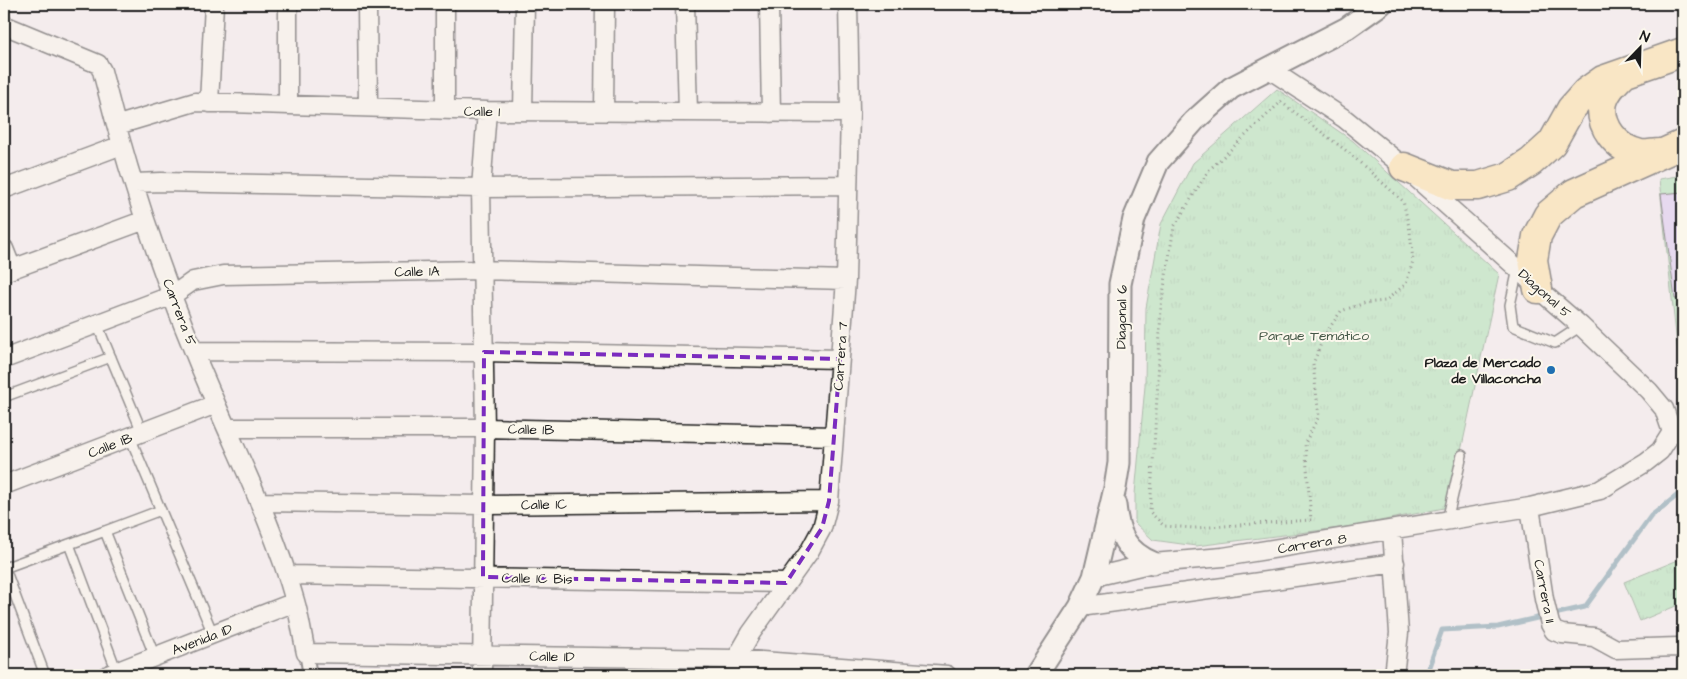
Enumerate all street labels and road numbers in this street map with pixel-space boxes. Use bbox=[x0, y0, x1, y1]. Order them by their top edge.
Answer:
street label: Calle 1 bbox=[464, 102, 501, 122]
street label: Calle 1A bbox=[394, 262, 440, 282]
street label: Diagonal 5 bbox=[1513, 264, 1575, 323]
street label: Carrera 5 bbox=[157, 276, 201, 349]
street label: Diagonal 6 bbox=[1111, 285, 1133, 349]
street label: Carrera 7 bbox=[829, 321, 853, 391]
street label: Calle 1B bbox=[508, 420, 554, 440]
street label: Calle 1B bbox=[85, 428, 136, 464]
street label: Calle 1C bbox=[521, 495, 567, 515]
street label: Carrera 8 bbox=[1276, 529, 1348, 559]
street label: Carrera 11 bbox=[1528, 558, 1560, 625]
street label: Calle 1C Bis bbox=[501, 568, 573, 590]
street label: Avenida 1D bbox=[169, 619, 236, 661]
street label: Calle 1D bbox=[529, 647, 575, 667]

